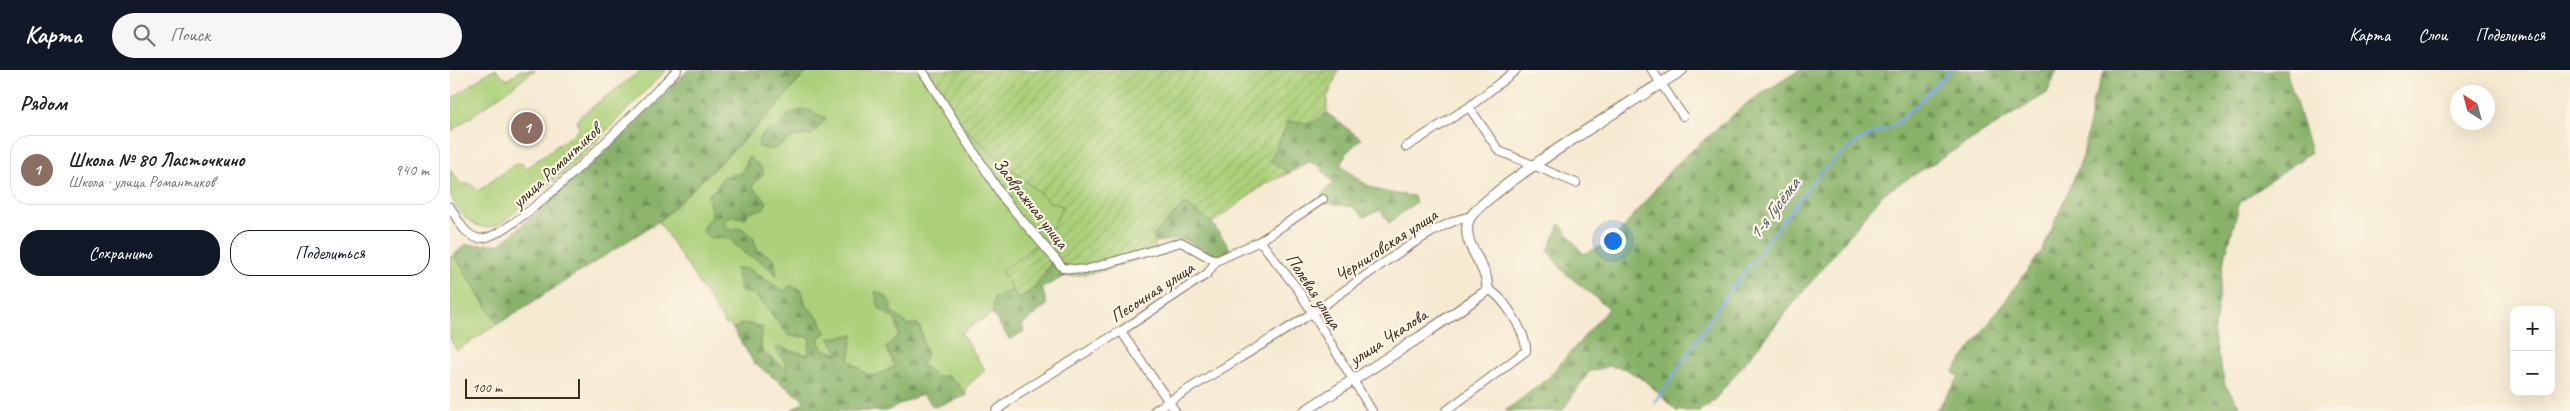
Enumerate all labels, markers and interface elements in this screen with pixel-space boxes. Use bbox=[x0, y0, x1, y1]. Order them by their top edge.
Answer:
search box bbox=[112, 13, 462, 58]
text: Карта bbox=[25, 20, 82, 50]
icon: search bbox=[130, 21, 158, 49]
text: Поиск bbox=[170, 23, 210, 47]
text: Карта bbox=[2349, 24, 2390, 46]
text: Слои bbox=[2418, 24, 2447, 46]
text: Поделиться bbox=[2475, 24, 2545, 46]
north arrow bbox=[2450, 85, 2495, 130]
text: Рядом bbox=[20, 90, 67, 116]
pin: 1 bbox=[511, 109, 543, 147]
street label: улица Романтиков bbox=[506, 116, 608, 213]
text: Школа № 80 Ласточкино bbox=[68, 148, 244, 172]
street label: Заовражная улица bbox=[989, 153, 1074, 254]
text: 1 bbox=[33, 160, 41, 180]
text: 940 m bbox=[395, 160, 429, 180]
text: Школа · улица Романтиков bbox=[68, 172, 215, 192]
water label: 1-я Гусёлка bbox=[1743, 172, 1806, 245]
street label: Черниговская улица bbox=[1331, 203, 1443, 286]
your location bbox=[1600, 228, 1626, 254]
button: Сохранить bbox=[20, 230, 220, 276]
button: Поделиться bbox=[230, 230, 430, 276]
street label: Полевая улица bbox=[1281, 249, 1347, 334]
street label: Песочная улица bbox=[1106, 256, 1199, 327]
street label: улица Чкалова bbox=[1344, 303, 1432, 371]
map controls bbox=[2510, 306, 2555, 396]
button: + bbox=[2510, 306, 2555, 351]
button: − bbox=[2510, 351, 2555, 396]
scale bar bbox=[465, 376, 580, 399]
text: 100 m bbox=[472, 379, 502, 396]

